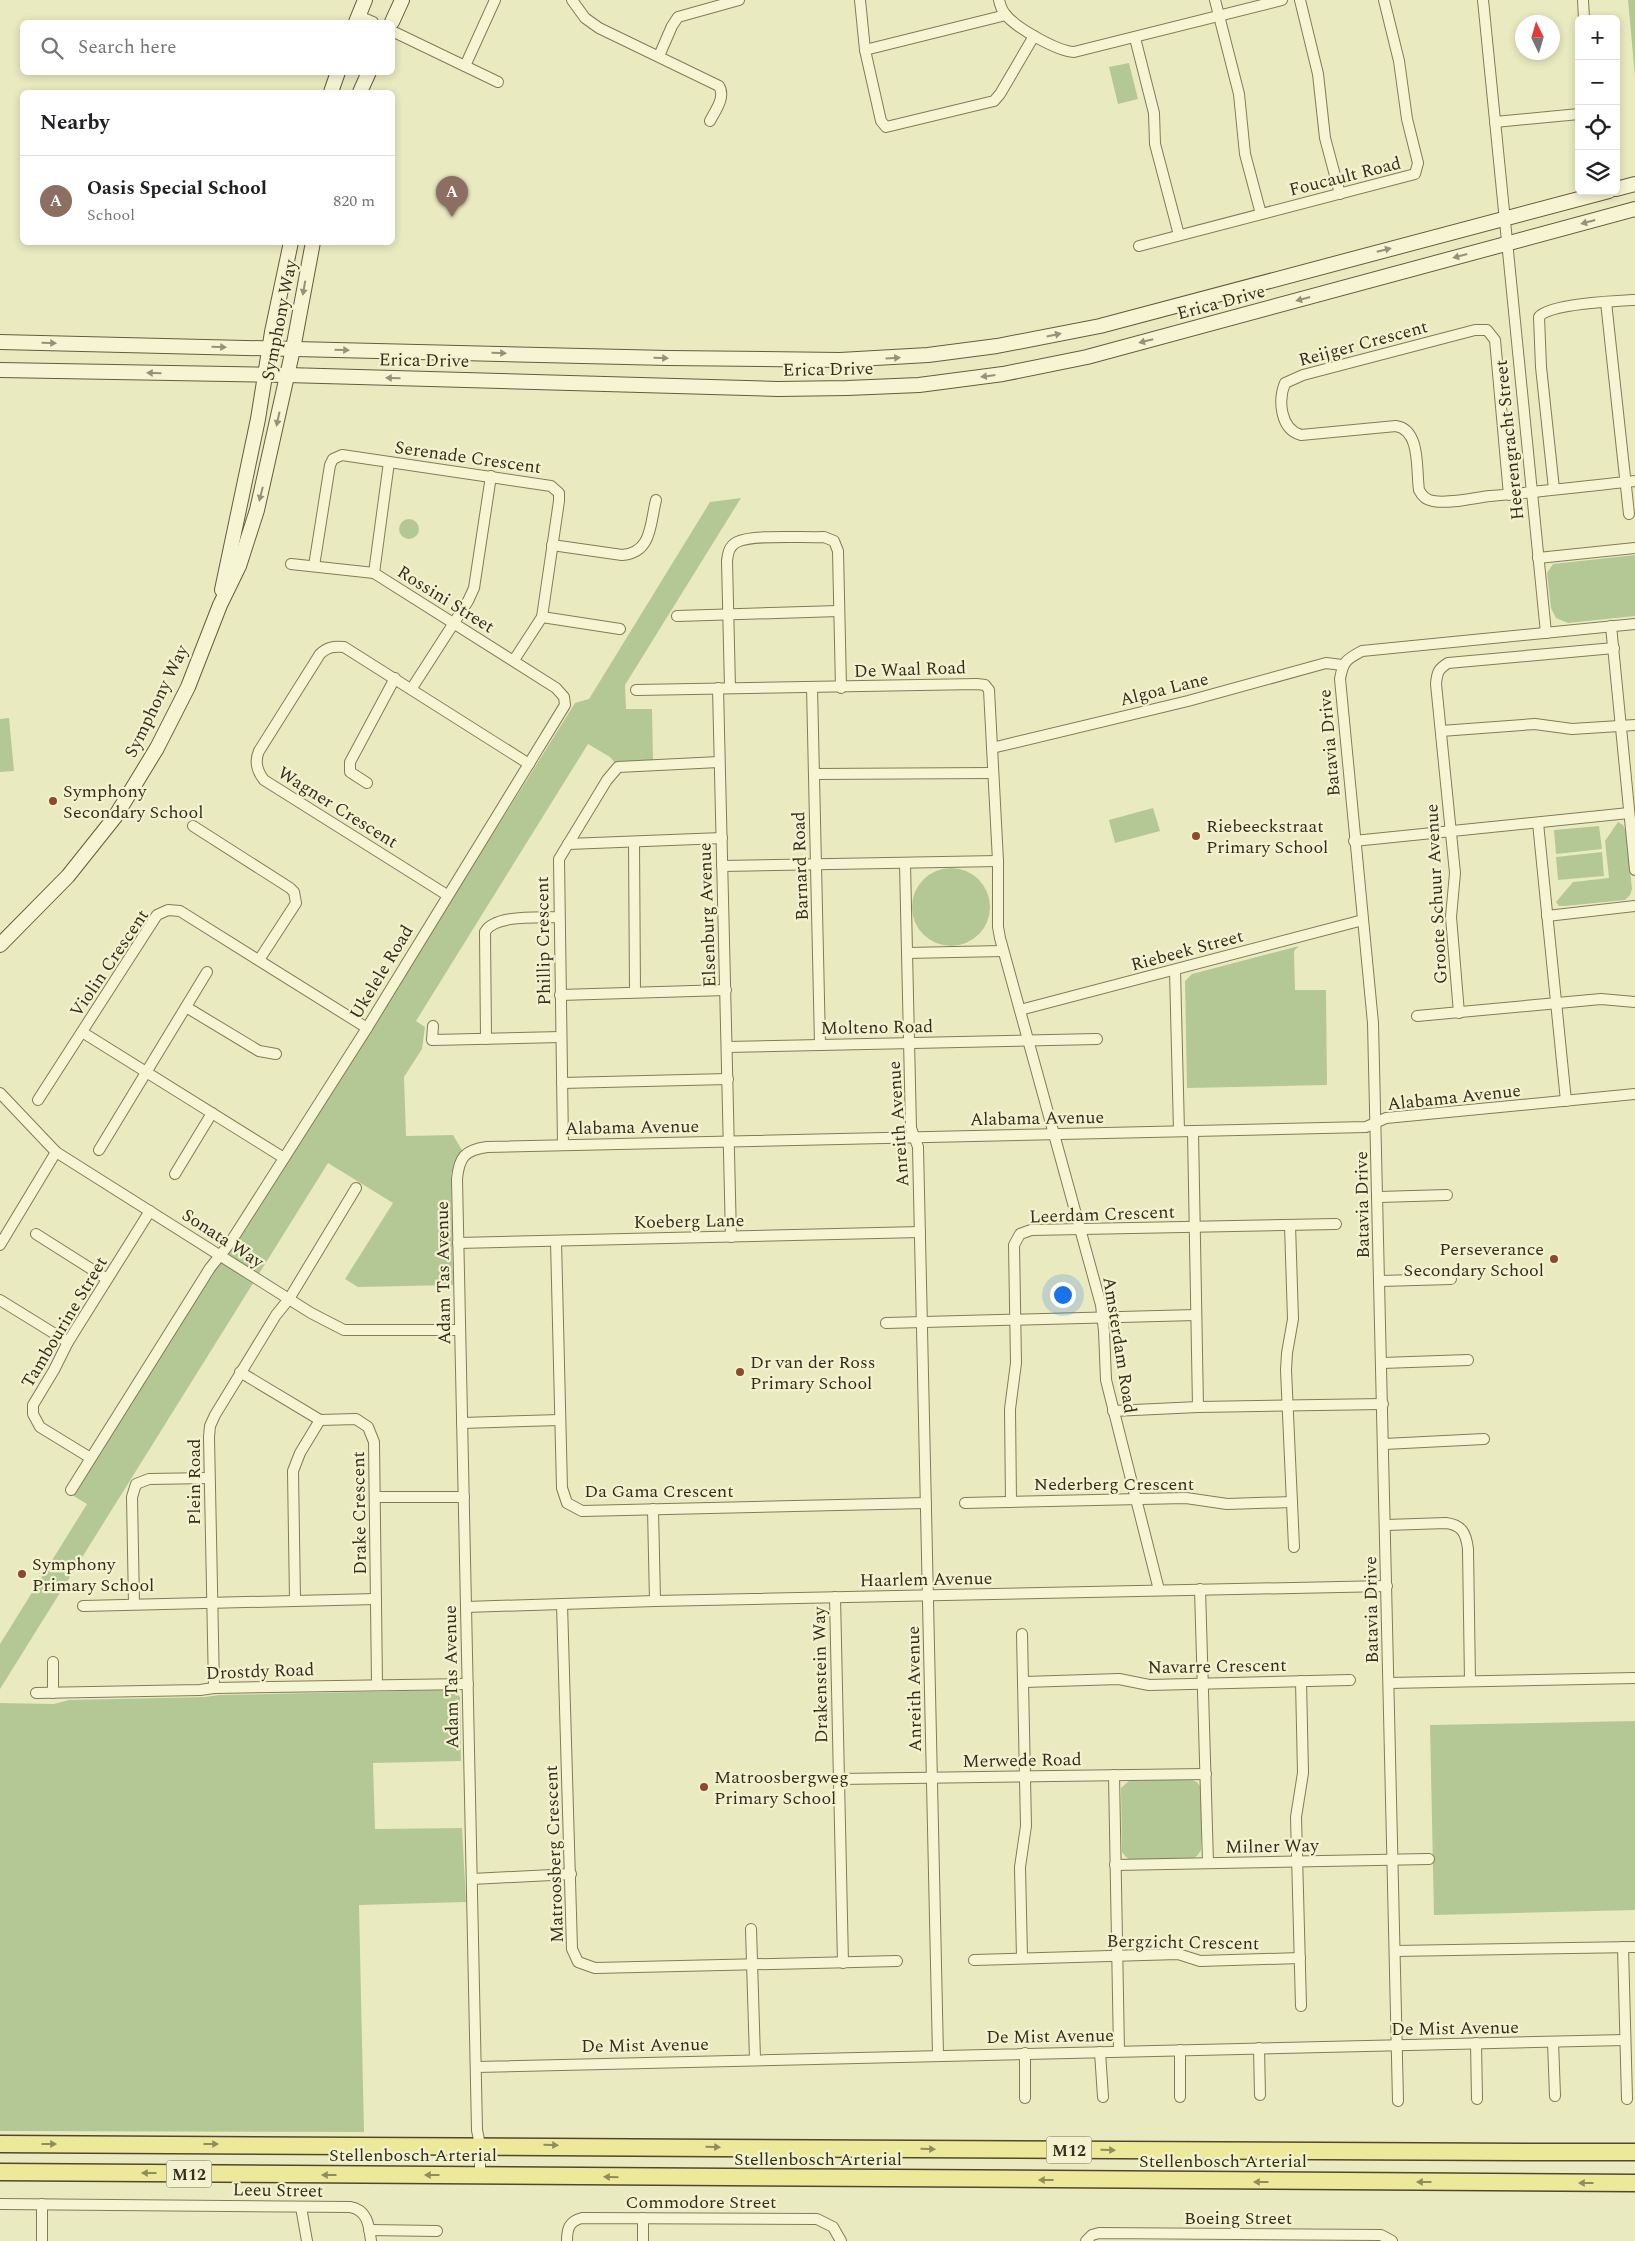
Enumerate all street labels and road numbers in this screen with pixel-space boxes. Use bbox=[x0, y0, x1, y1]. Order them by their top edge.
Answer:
street label: Foucault Road bbox=[1286, 150, 1404, 203]
street label: Symphony Way bbox=[255, 256, 305, 383]
street label: Erica Drive bbox=[1174, 278, 1268, 327]
street label: Reijger Crescent bbox=[1295, 313, 1431, 374]
street label: Erica Drive bbox=[378, 346, 469, 375]
street label: Erica Drive bbox=[783, 355, 874, 384]
street label: Heerengracht Street bbox=[1488, 358, 1531, 522]
street label: Serenade Crescent bbox=[393, 434, 543, 481]
street label: Rossini Street bbox=[392, 559, 500, 640]
street label: Symphony Way bbox=[117, 639, 196, 762]
street label: De Waal Road bbox=[853, 654, 967, 685]
street label: Algoa Lane bbox=[1117, 665, 1211, 714]
street label: Batavia Drive bbox=[1311, 688, 1348, 798]
street label: Wagner Crescent bbox=[272, 760, 403, 855]
street label: Groote Schuur Avenue bbox=[1418, 803, 1455, 985]
street label: Barnard Road bbox=[785, 811, 816, 921]
street label: Elsenburg Avenue bbox=[691, 842, 724, 988]
street label: Phillip Crescent bbox=[529, 876, 558, 1006]
street label: Violin Crescent bbox=[63, 904, 156, 1023]
street label: Ukelele Road bbox=[343, 920, 420, 1025]
street label: Riebeek Street bbox=[1128, 922, 1246, 978]
street label: Molteno Road bbox=[820, 1013, 934, 1042]
street label: Anreith Avenue bbox=[881, 1060, 916, 1188]
street label: Alabama Avenue bbox=[1386, 1077, 1522, 1118]
street label: Alabama Avenue bbox=[970, 1104, 1104, 1133]
street label: Alabama Avenue bbox=[565, 1113, 699, 1142]
street label: Batavia Drive bbox=[1348, 1151, 1377, 1259]
street label: Leerdam Crescent bbox=[1029, 1198, 1175, 1231]
street label: Adam Tas Avenue bbox=[429, 1201, 458, 1345]
street label: Sonata Way bbox=[176, 1202, 270, 1276]
street label: Koeberg Lane bbox=[633, 1207, 745, 1236]
street label: Tambourine Street bbox=[14, 1251, 114, 1393]
street label: Amsterdam Road bbox=[1095, 1275, 1144, 1415]
street label: Plein Road bbox=[181, 1439, 208, 1525]
street label: Drake Crescent bbox=[345, 1451, 374, 1575]
street label: Nederberg Crescent bbox=[1034, 1471, 1194, 1498]
street label: Da Gama Crescent bbox=[584, 1478, 734, 1505]
street label: Batavia Drive bbox=[1357, 1556, 1386, 1664]
street label: Haarlem Avenue bbox=[859, 1565, 993, 1594]
street label: Adam Tas Avenue bbox=[437, 1605, 466, 1749]
street label: Drakenstein Way bbox=[806, 1605, 835, 1744]
street label: Anreith Avenue bbox=[900, 1626, 929, 1752]
street label: Navarre Crescent bbox=[1147, 1652, 1287, 1681]
street label: Drostdy Road bbox=[205, 1656, 315, 1687]
street label: Merwede Road bbox=[962, 1746, 1082, 1775]
street label: Matroosberg Crescent bbox=[538, 1764, 571, 1943]
street label: Milner Way bbox=[1225, 1832, 1320, 1861]
street label: Bergzicht Crescent bbox=[1106, 1928, 1260, 1957]
street label: De Mist Avenue bbox=[1391, 2014, 1519, 2043]
street label: De Mist Avenue bbox=[986, 2022, 1114, 2051]
street label: De Mist Avenue bbox=[581, 2031, 709, 2060]
road number: M12 bbox=[1046, 2136, 1092, 2164]
street label: Stellenbosch Arterial bbox=[329, 2142, 497, 2169]
street label: Stellenbosch Arterial bbox=[734, 2146, 902, 2173]
street label: Stellenbosch Arterial bbox=[1139, 2148, 1307, 2175]
road number: M12 bbox=[166, 2160, 212, 2188]
street label: Leeu Street bbox=[232, 2176, 324, 2205]
street label: Commodore Street bbox=[626, 2189, 776, 2216]
street label: Boeing Street bbox=[1184, 2205, 1292, 2232]

